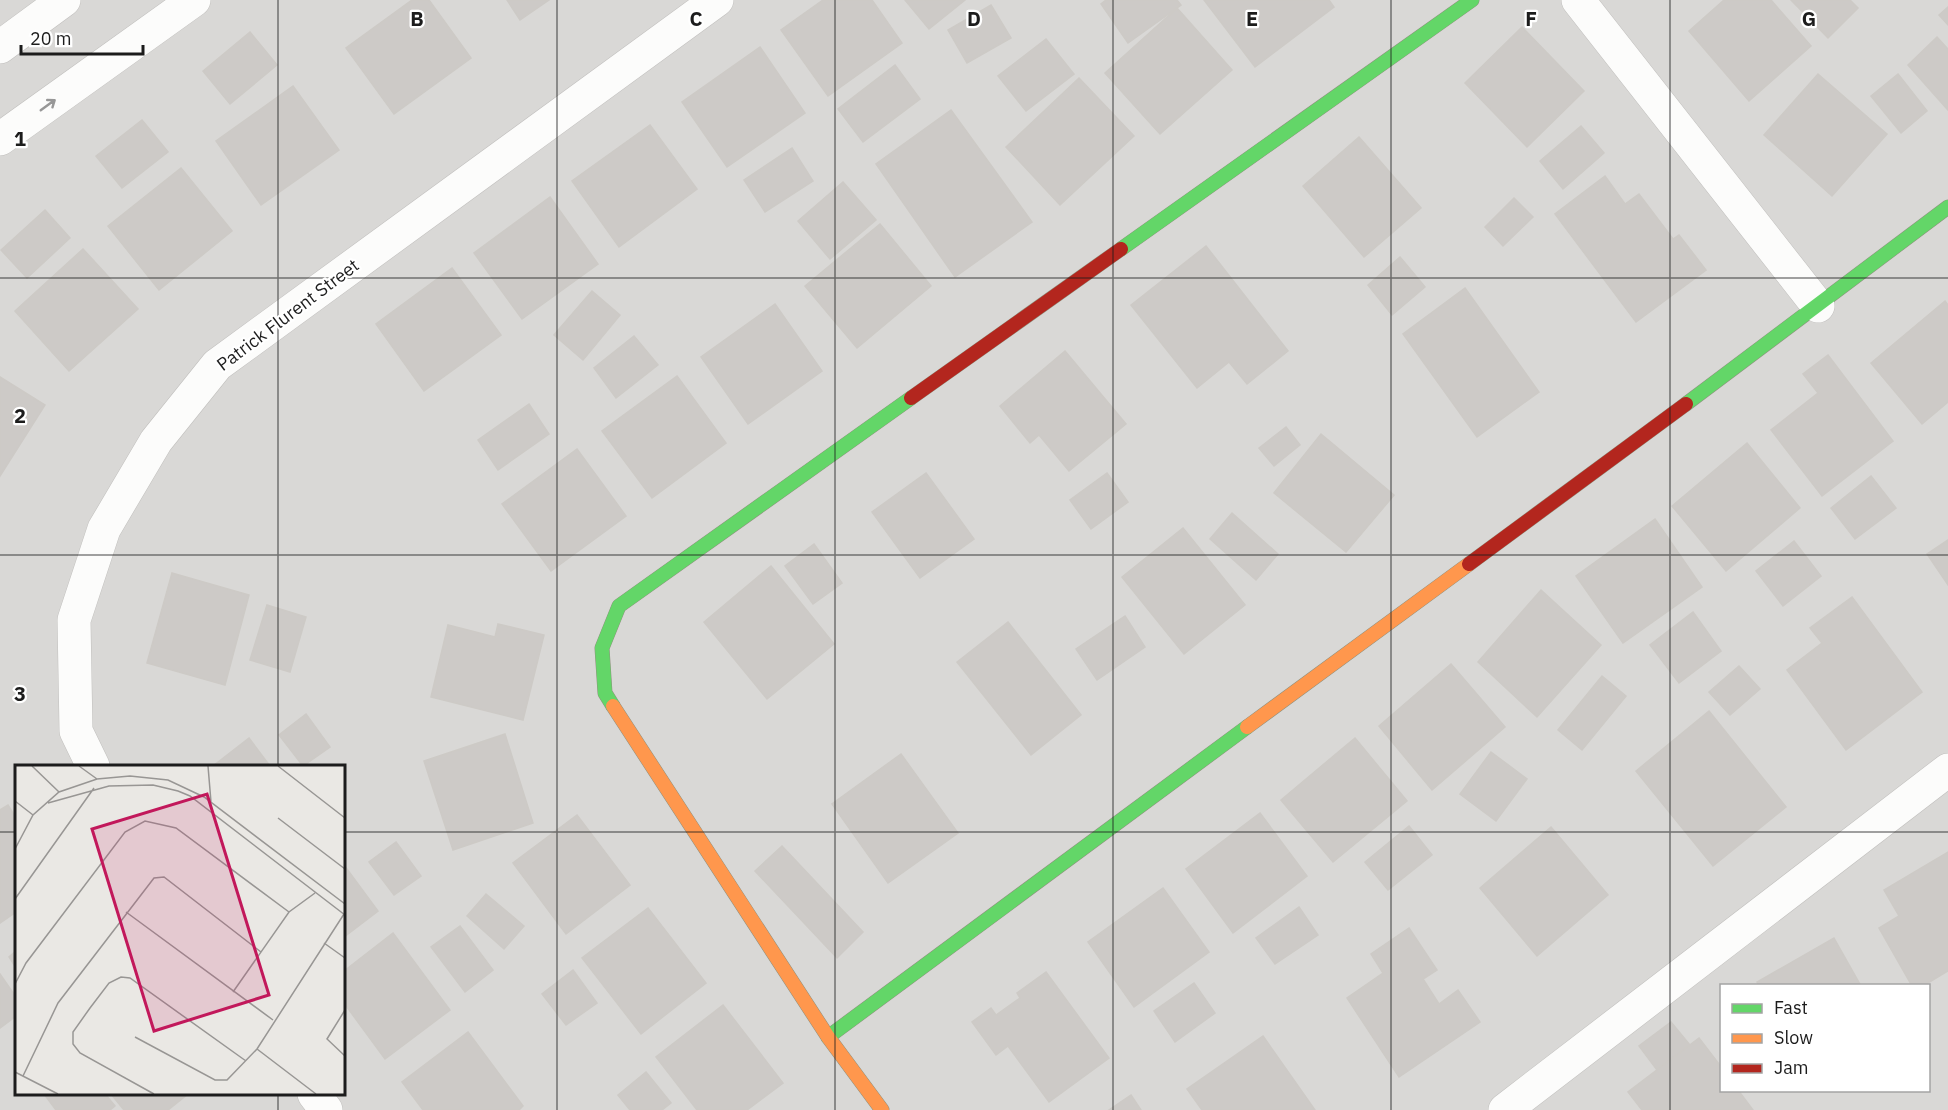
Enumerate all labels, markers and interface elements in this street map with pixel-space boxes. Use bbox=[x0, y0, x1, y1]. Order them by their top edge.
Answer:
text: B bbox=[410, 5, 424, 32]
text: C bbox=[689, 5, 703, 32]
text: D bbox=[967, 5, 981, 32]
text: E bbox=[1246, 5, 1258, 32]
text: F bbox=[1525, 5, 1537, 32]
text: G bbox=[1802, 5, 1816, 32]
scale bar bbox=[21, 18, 142, 56]
text: 20 m bbox=[30, 27, 72, 50]
one-way arrow bbox=[39, 98, 55, 111]
text: 1 bbox=[14, 125, 26, 152]
street label: Patrick Flurent Street bbox=[212, 254, 363, 376]
text: 2 bbox=[14, 402, 26, 429]
text: 3 bbox=[14, 680, 26, 707]
inset map bbox=[15, 765, 345, 1095]
legend bbox=[1720, 984, 1930, 1092]
text: Fast bbox=[1774, 996, 1808, 1019]
text: Slow bbox=[1774, 1026, 1813, 1049]
text: Jam bbox=[1774, 1056, 1809, 1079]

